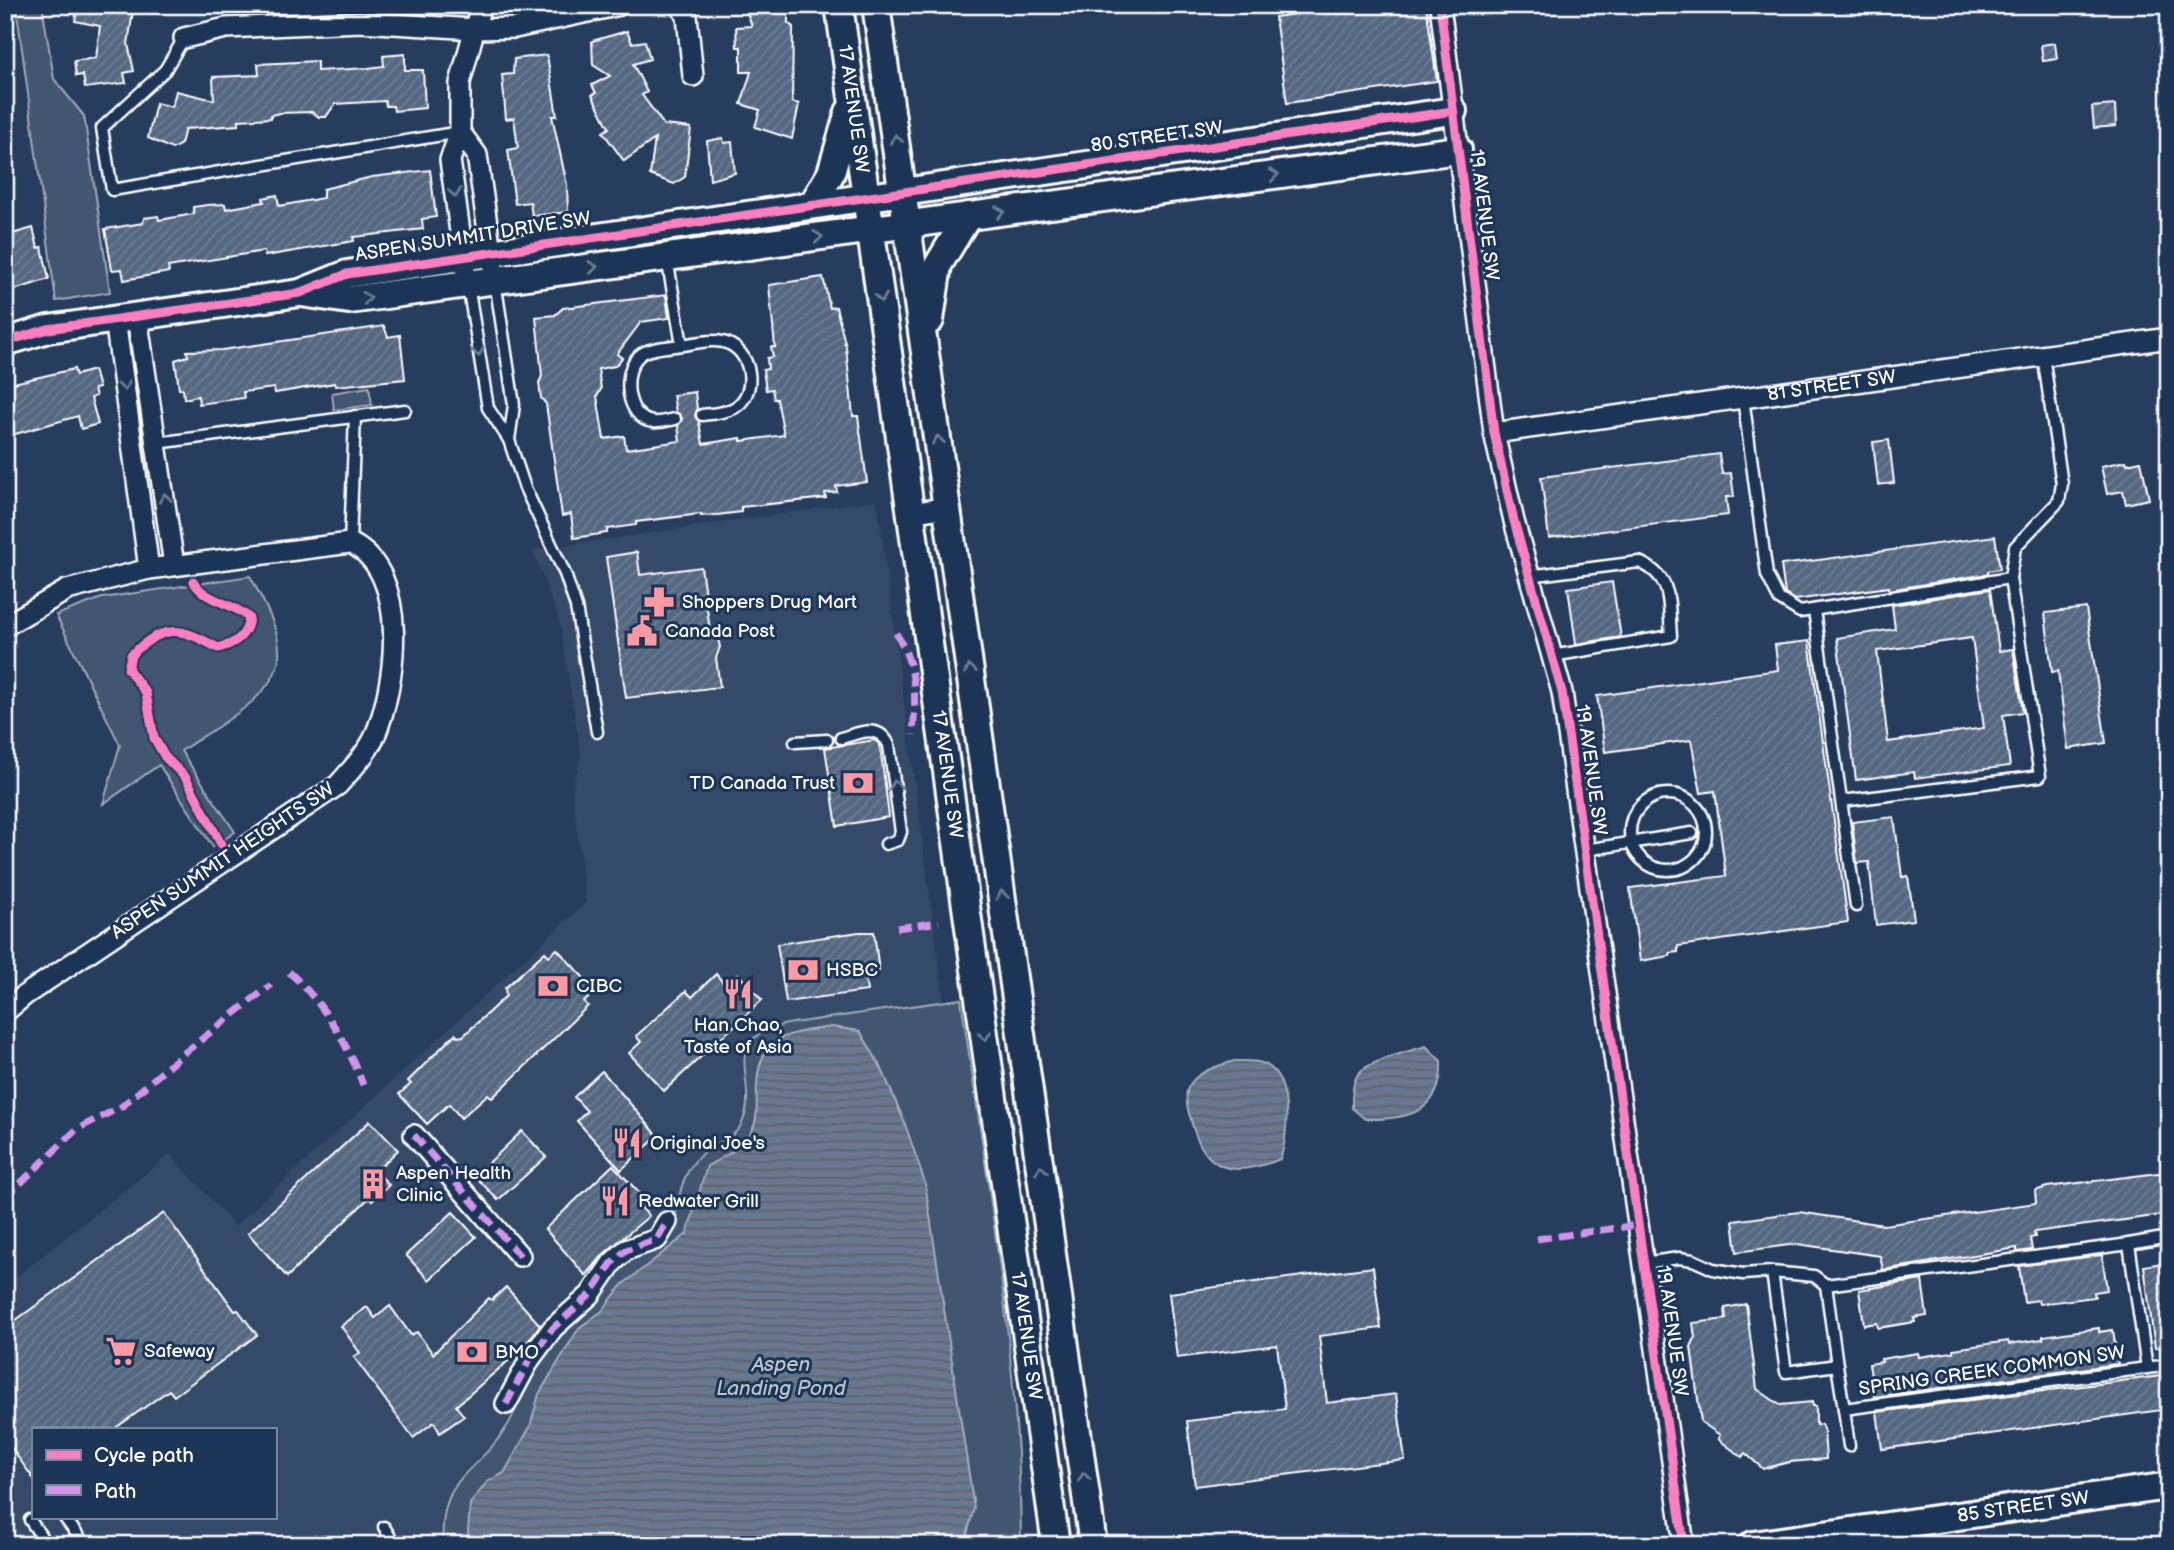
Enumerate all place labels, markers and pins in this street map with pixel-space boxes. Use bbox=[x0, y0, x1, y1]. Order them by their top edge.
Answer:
pharmacy icon: Shoppers Drug Mart bbox=[642, 585, 676, 619]
place label: Shoppers Drug Mart bbox=[682, 591, 857, 614]
public building icon: Canada Post bbox=[625, 614, 659, 648]
place label: Canada Post bbox=[665, 620, 775, 643]
bank icon: TD Canada Trust bbox=[841, 766, 875, 800]
place label: TD Canada Trust bbox=[690, 772, 835, 795]
bank icon: HSBC bbox=[786, 953, 820, 987]
place label: HSBC bbox=[826, 959, 878, 982]
bank icon: CIBC bbox=[536, 969, 570, 1003]
place label: CIBC bbox=[576, 975, 622, 998]
restaurant icon: Han Chao, Taste of Asia bbox=[721, 977, 755, 1011]
place label: Han Chao, Taste of Asia bbox=[684, 1014, 792, 1059]
restaurant icon: Original Joe's bbox=[610, 1126, 644, 1160]
place label: Original Joe's bbox=[650, 1132, 765, 1155]
place label: Aspen Health Clinic bbox=[396, 1162, 511, 1207]
building icon: Aspen Health Clinic bbox=[356, 1167, 390, 1201]
restaurant icon: Redwater Grill bbox=[598, 1184, 632, 1218]
place label: Redwater Grill bbox=[638, 1190, 759, 1213]
supermarket icon: Safeway bbox=[104, 1334, 138, 1368]
bank icon: BMO bbox=[455, 1335, 489, 1369]
place label: Safeway bbox=[144, 1340, 215, 1363]
place label: BMO bbox=[495, 1341, 539, 1364]

